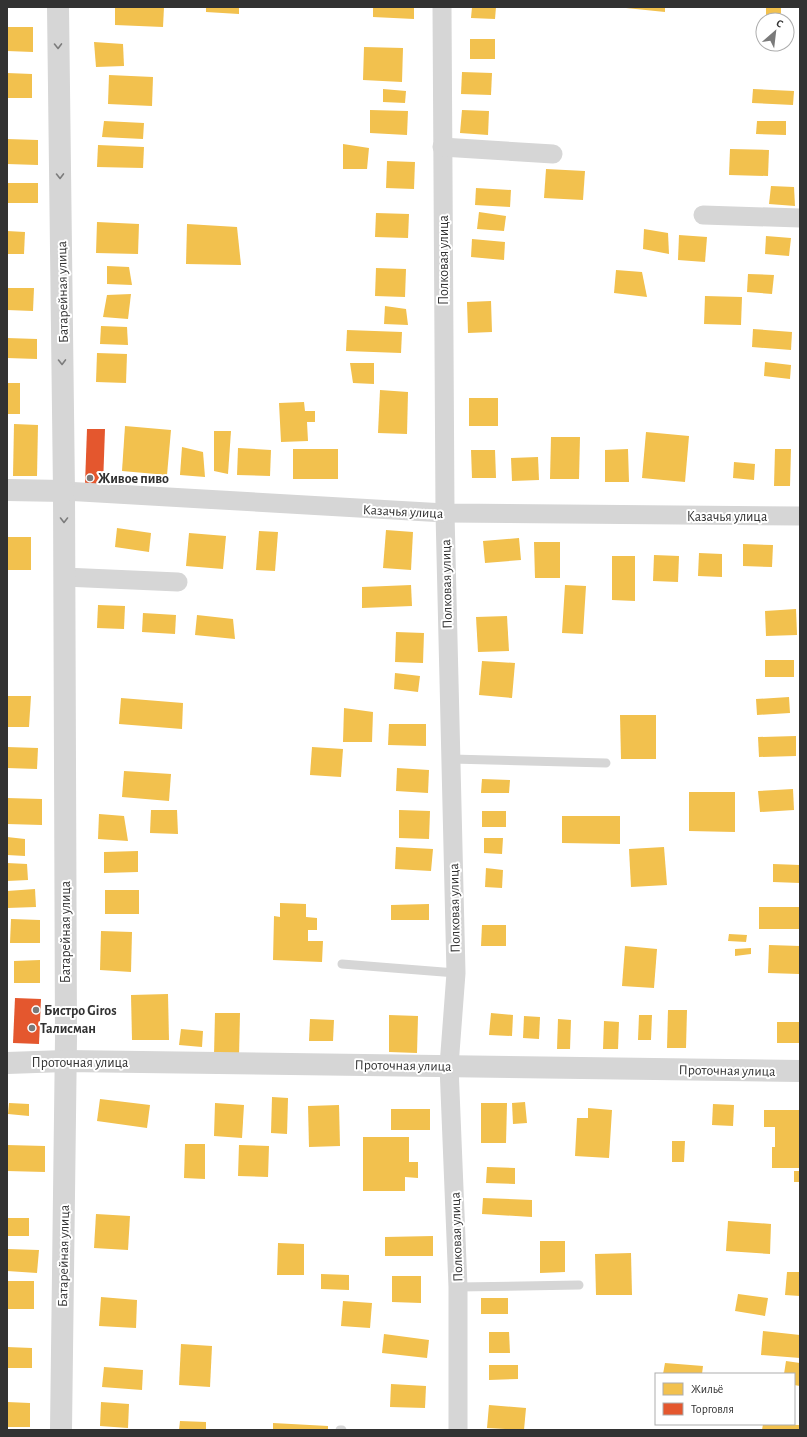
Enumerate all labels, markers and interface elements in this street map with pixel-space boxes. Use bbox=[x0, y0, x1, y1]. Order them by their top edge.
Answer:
north arrow bbox=[755, 12, 795, 52]
text: С bbox=[774, 17, 785, 30]
one-way arrow bbox=[54, 43, 63, 49]
one-way arrow bbox=[56, 173, 64, 179]
street label: Полковая улица bbox=[437, 215, 451, 305]
street label: Батарейная улица bbox=[55, 240, 71, 343]
one-way arrow bbox=[58, 359, 67, 365]
place label: Живое пиво bbox=[98, 472, 169, 486]
marker: Живое пиво bbox=[85, 473, 95, 483]
street label: Казачья улица bbox=[362, 503, 444, 521]
street label: Казачья улица bbox=[687, 510, 768, 524]
one-way arrow bbox=[60, 517, 68, 523]
street label: Полковая улица bbox=[439, 538, 455, 629]
street label: Полковая улица bbox=[447, 862, 463, 953]
street label: Батарейная улица bbox=[59, 880, 73, 983]
place label: Бистро Giros bbox=[44, 1004, 117, 1018]
marker: Бистро Giros bbox=[31, 1005, 41, 1015]
place label: Талисман bbox=[40, 1022, 96, 1036]
marker: Талисман bbox=[27, 1023, 37, 1033]
street label: Проточная улица bbox=[32, 1056, 129, 1070]
street label: Проточная улица bbox=[354, 1058, 452, 1074]
street label: Проточная улица bbox=[678, 1063, 776, 1079]
street label: Полковая улица bbox=[448, 1191, 466, 1282]
street label: Батарейная улица bbox=[56, 1204, 72, 1307]
legend bbox=[655, 1373, 795, 1425]
text: Жильё bbox=[691, 1383, 723, 1395]
text: Торговля bbox=[691, 1403, 734, 1415]

